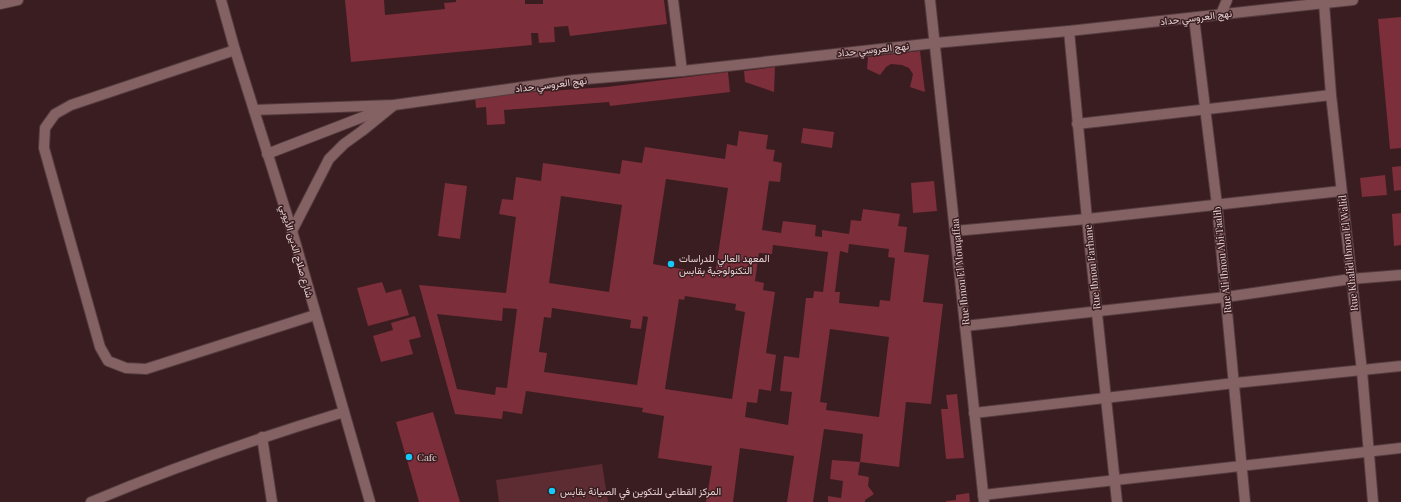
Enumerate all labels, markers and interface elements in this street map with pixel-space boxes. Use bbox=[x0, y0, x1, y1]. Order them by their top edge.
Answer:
street label: نهج العروسي حداد bbox=[1159, 6, 1233, 30]
street label: نهج العروسي حداد bbox=[836, 38, 910, 62]
street label: نهج العروسي حداد bbox=[514, 73, 588, 97]
street label: Rue Khalid Ibnou El Walid bbox=[1335, 194, 1361, 312]
street label: شارع صلاح الدين الأيوبي bbox=[275, 203, 317, 300]
street label: Rue Ali Ibnou Abi Taalib bbox=[1209, 206, 1235, 314]
street label: Rue Ibnou El Mouqaffaa bbox=[947, 218, 973, 326]
street label: Rue Ibnou Farhane bbox=[1081, 224, 1103, 310]
place label: المعهد العالي للدراسات التكنولوجية بقابس bbox=[679, 251, 770, 277]
marker: المعهد العالي للدراسات التكنولوجية بقابس bbox=[666, 259, 676, 269]
place label: Cafe bbox=[417, 450, 437, 464]
marker: Cafe bbox=[404, 452, 414, 462]
place label: المركز القطاعى للتكوين في الصيانة بقابس bbox=[560, 484, 721, 500]
marker: المركز القطاعى للتكوين في الصيانة بقابس bbox=[547, 486, 557, 496]

